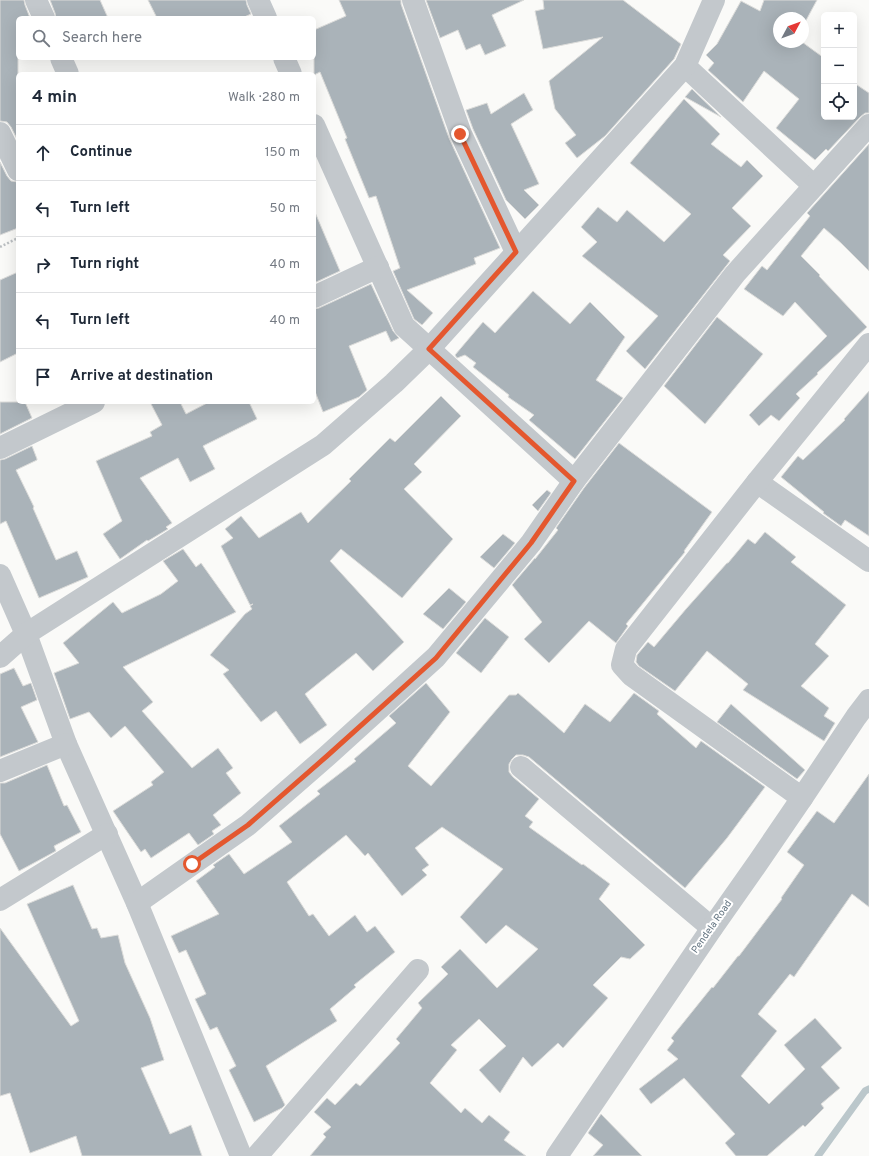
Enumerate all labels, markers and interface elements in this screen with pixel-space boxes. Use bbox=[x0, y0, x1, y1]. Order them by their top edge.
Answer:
north arrow bbox=[773, 12, 809, 48]
map controls bbox=[821, 12, 857, 120]
button: + bbox=[821, 12, 857, 48]
search box bbox=[16, 16, 316, 60]
icon: search bbox=[30, 27, 52, 49]
text: Search here bbox=[62, 29, 142, 48]
button: − bbox=[821, 48, 857, 84]
button: locate bbox=[821, 84, 857, 120]
text: 4 min bbox=[32, 87, 77, 109]
text: Walk · 280 m bbox=[228, 90, 300, 106]
route end bbox=[451, 125, 469, 143]
icon: ahead bbox=[32, 142, 54, 164]
text: Continue bbox=[70, 143, 132, 162]
text: 150 m bbox=[265, 145, 300, 161]
icon: left bbox=[32, 198, 54, 220]
text: Turn left bbox=[70, 199, 130, 218]
text: 50 m bbox=[270, 201, 300, 217]
icon: right bbox=[32, 254, 54, 276]
text: Turn right bbox=[70, 255, 139, 274]
text: 40 m bbox=[270, 257, 300, 273]
icon: left bbox=[32, 310, 54, 332]
text: Turn left bbox=[70, 311, 130, 330]
text: 40 m bbox=[270, 313, 300, 329]
icon: arrive bbox=[32, 366, 54, 388]
text: Arrive at destination bbox=[70, 367, 213, 386]
route start bbox=[183, 855, 201, 873]
street label: Pendela Road bbox=[689, 898, 735, 956]

